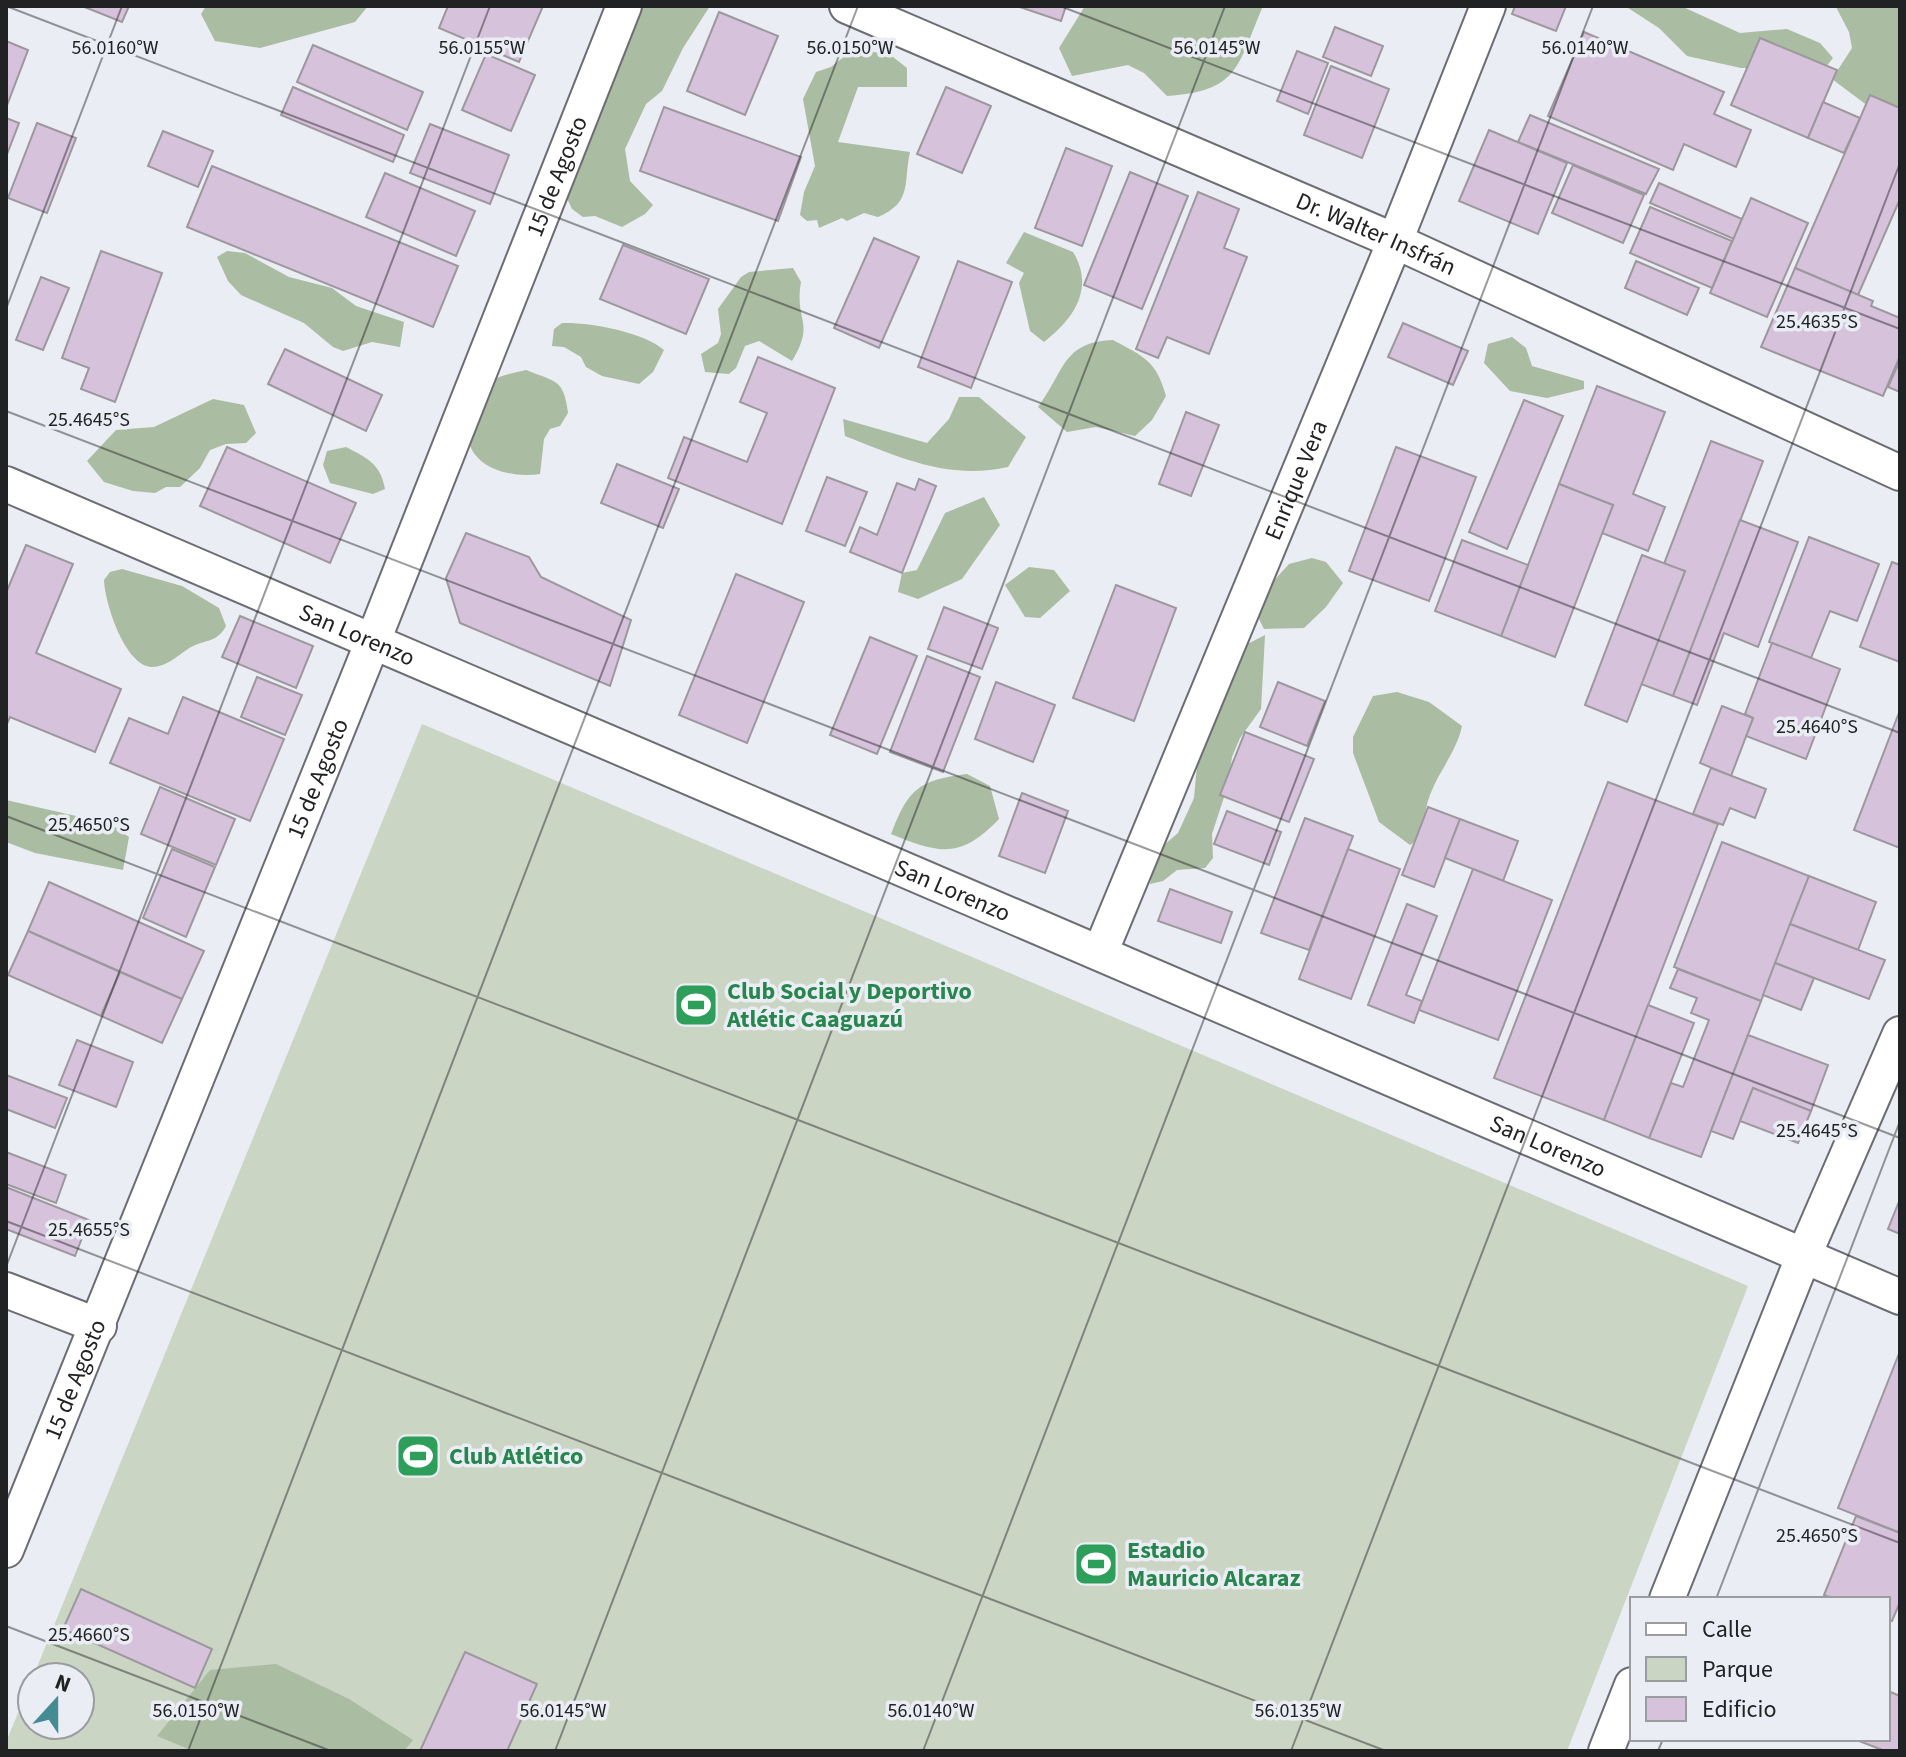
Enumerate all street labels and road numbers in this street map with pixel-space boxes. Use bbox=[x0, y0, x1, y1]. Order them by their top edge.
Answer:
street label: 15 de Agosto bbox=[518, 111, 597, 242]
street label: Dr. Walter Insfrán bbox=[1290, 184, 1462, 285]
street label: Enrique Vera bbox=[1256, 415, 1337, 546]
street label: San Lorenzo bbox=[293, 595, 420, 676]
street label: 15 de Agosto bbox=[278, 713, 358, 844]
street label: San Lorenzo bbox=[889, 850, 1016, 931]
street label: San Lorenzo bbox=[1484, 1106, 1611, 1187]
street label: 15 de Agosto bbox=[35, 1314, 115, 1445]

